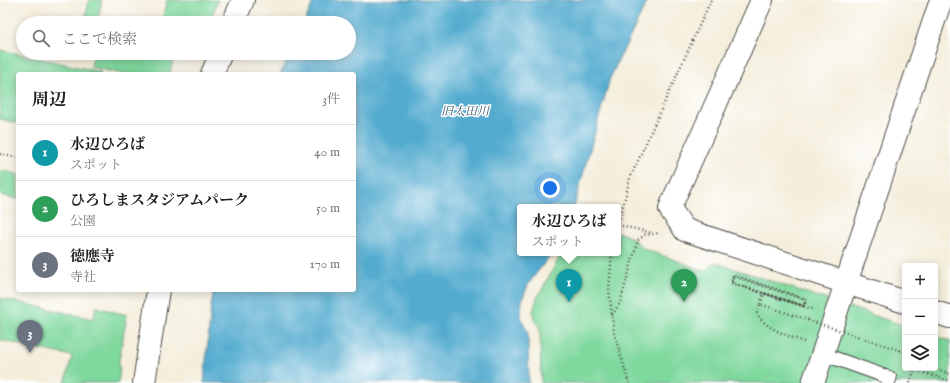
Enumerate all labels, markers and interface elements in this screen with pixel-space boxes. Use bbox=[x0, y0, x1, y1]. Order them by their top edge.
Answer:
search box bbox=[16, 16, 356, 60]
icon: search bbox=[30, 27, 52, 49]
text: ここで検索 bbox=[62, 30, 137, 49]
text: 周辺 bbox=[32, 90, 66, 111]
text: 3件 bbox=[322, 91, 340, 108]
water label: 旧太田川 bbox=[441, 104, 491, 119]
text: 水辺ひろば bbox=[70, 135, 145, 154]
text: 1 bbox=[43, 144, 47, 161]
text: 40 m bbox=[314, 144, 340, 161]
text: スポット bbox=[70, 157, 122, 174]
your location bbox=[540, 178, 560, 198]
text: ひろしまスタジアムパーク bbox=[70, 191, 249, 210]
text: 2 bbox=[42, 200, 48, 217]
text: 50 m bbox=[316, 200, 340, 217]
popup bbox=[517, 204, 621, 256]
text: 水辺ひろば bbox=[531, 212, 607, 231]
text: 公園 bbox=[70, 213, 96, 230]
text: スポット bbox=[531, 234, 584, 251]
text: 徳應寺 bbox=[70, 247, 115, 266]
text: 3 bbox=[43, 256, 47, 273]
text: 170 m bbox=[310, 256, 340, 273]
map controls bbox=[902, 263, 938, 371]
button: + bbox=[902, 263, 938, 299]
text: 寺社 bbox=[70, 269, 96, 286]
pin: 1 bbox=[556, 269, 582, 302]
pin: 2 bbox=[671, 269, 697, 302]
button: − bbox=[902, 299, 938, 335]
pin: 3 bbox=[17, 320, 43, 353]
button: layers bbox=[902, 335, 938, 371]

